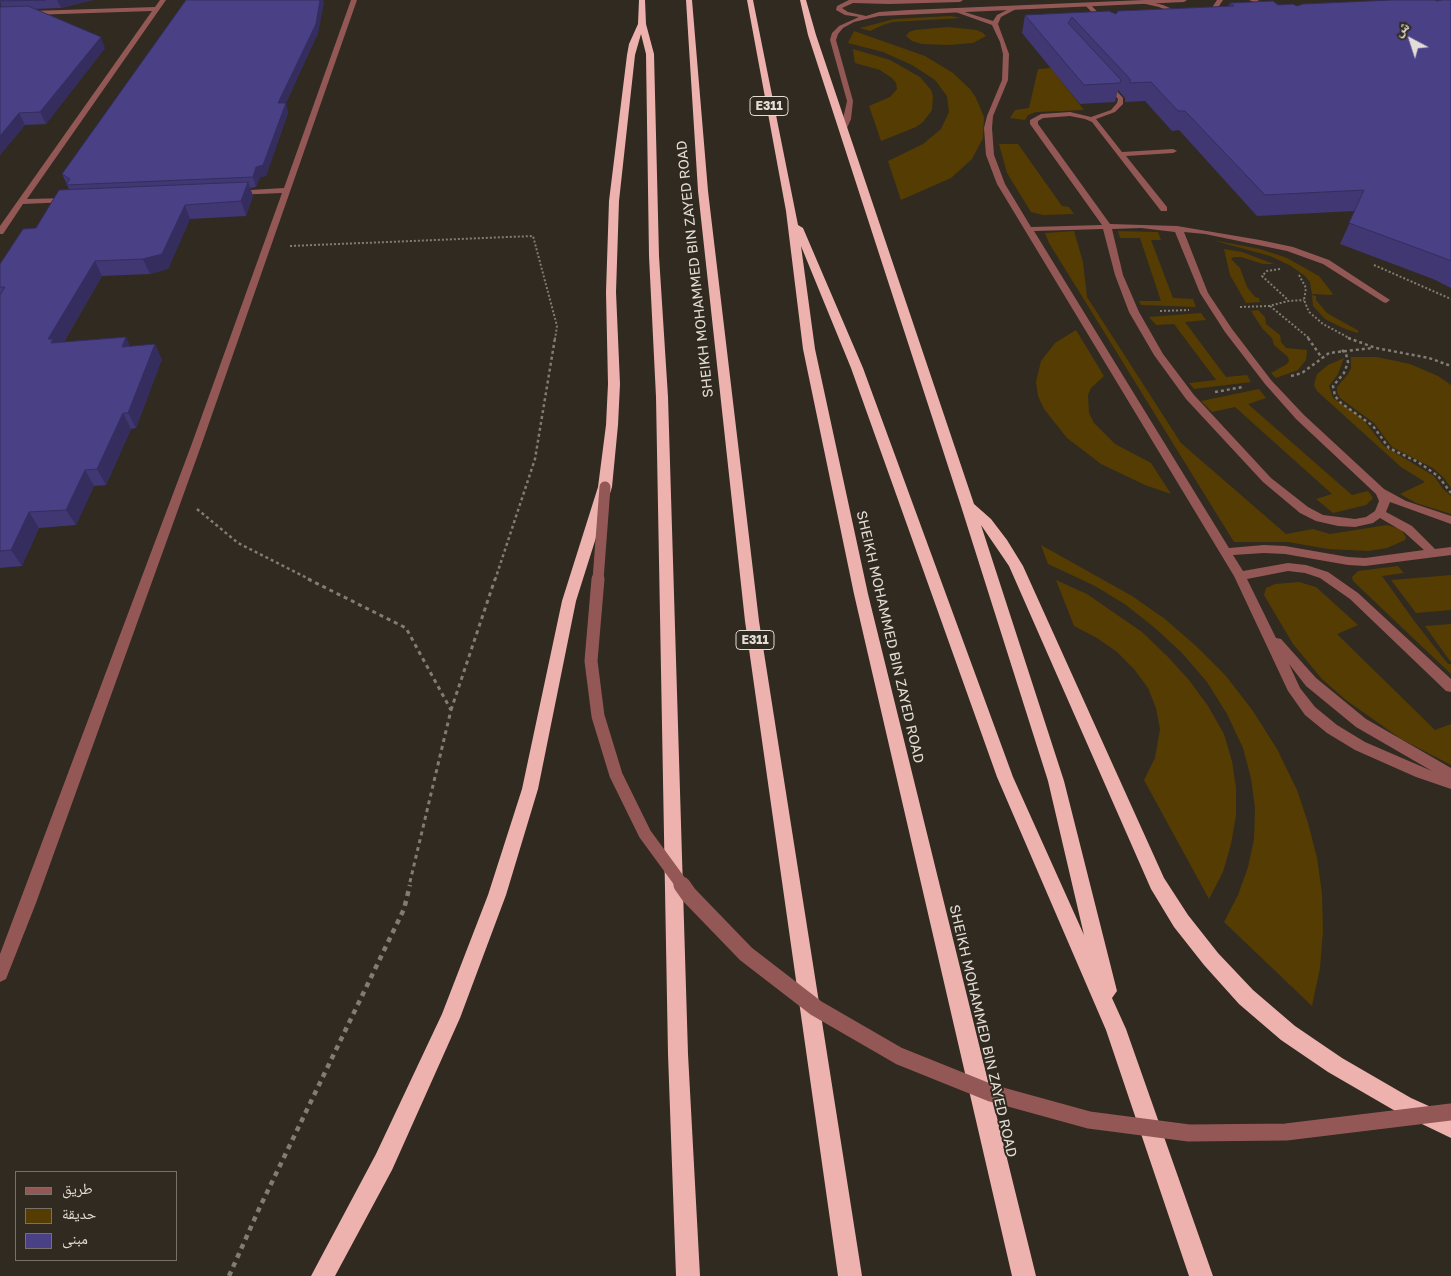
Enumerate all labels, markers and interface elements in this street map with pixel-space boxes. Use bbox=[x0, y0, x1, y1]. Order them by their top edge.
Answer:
north arrow bbox=[1386, 15, 1436, 65]
text: ش bbox=[1390, 17, 1412, 39]
road number: E311 bbox=[750, 96, 788, 115]
street label: SHEIKH MOHAMMED BIN ZAYED ROAD bbox=[673, 140, 717, 398]
street label: SHEIKH MOHAMMED BIN ZAYED ROAD bbox=[853, 509, 927, 765]
road number: E311 bbox=[736, 630, 774, 650]
street label: SHEIKH MOHAMMED BIN ZAYED ROAD bbox=[946, 903, 1020, 1159]
legend bbox=[15, 1171, 178, 1261]
text: طريق bbox=[62, 1179, 93, 1197]
text: حديقة bbox=[62, 1204, 96, 1222]
text: مبنى bbox=[62, 1229, 88, 1247]

